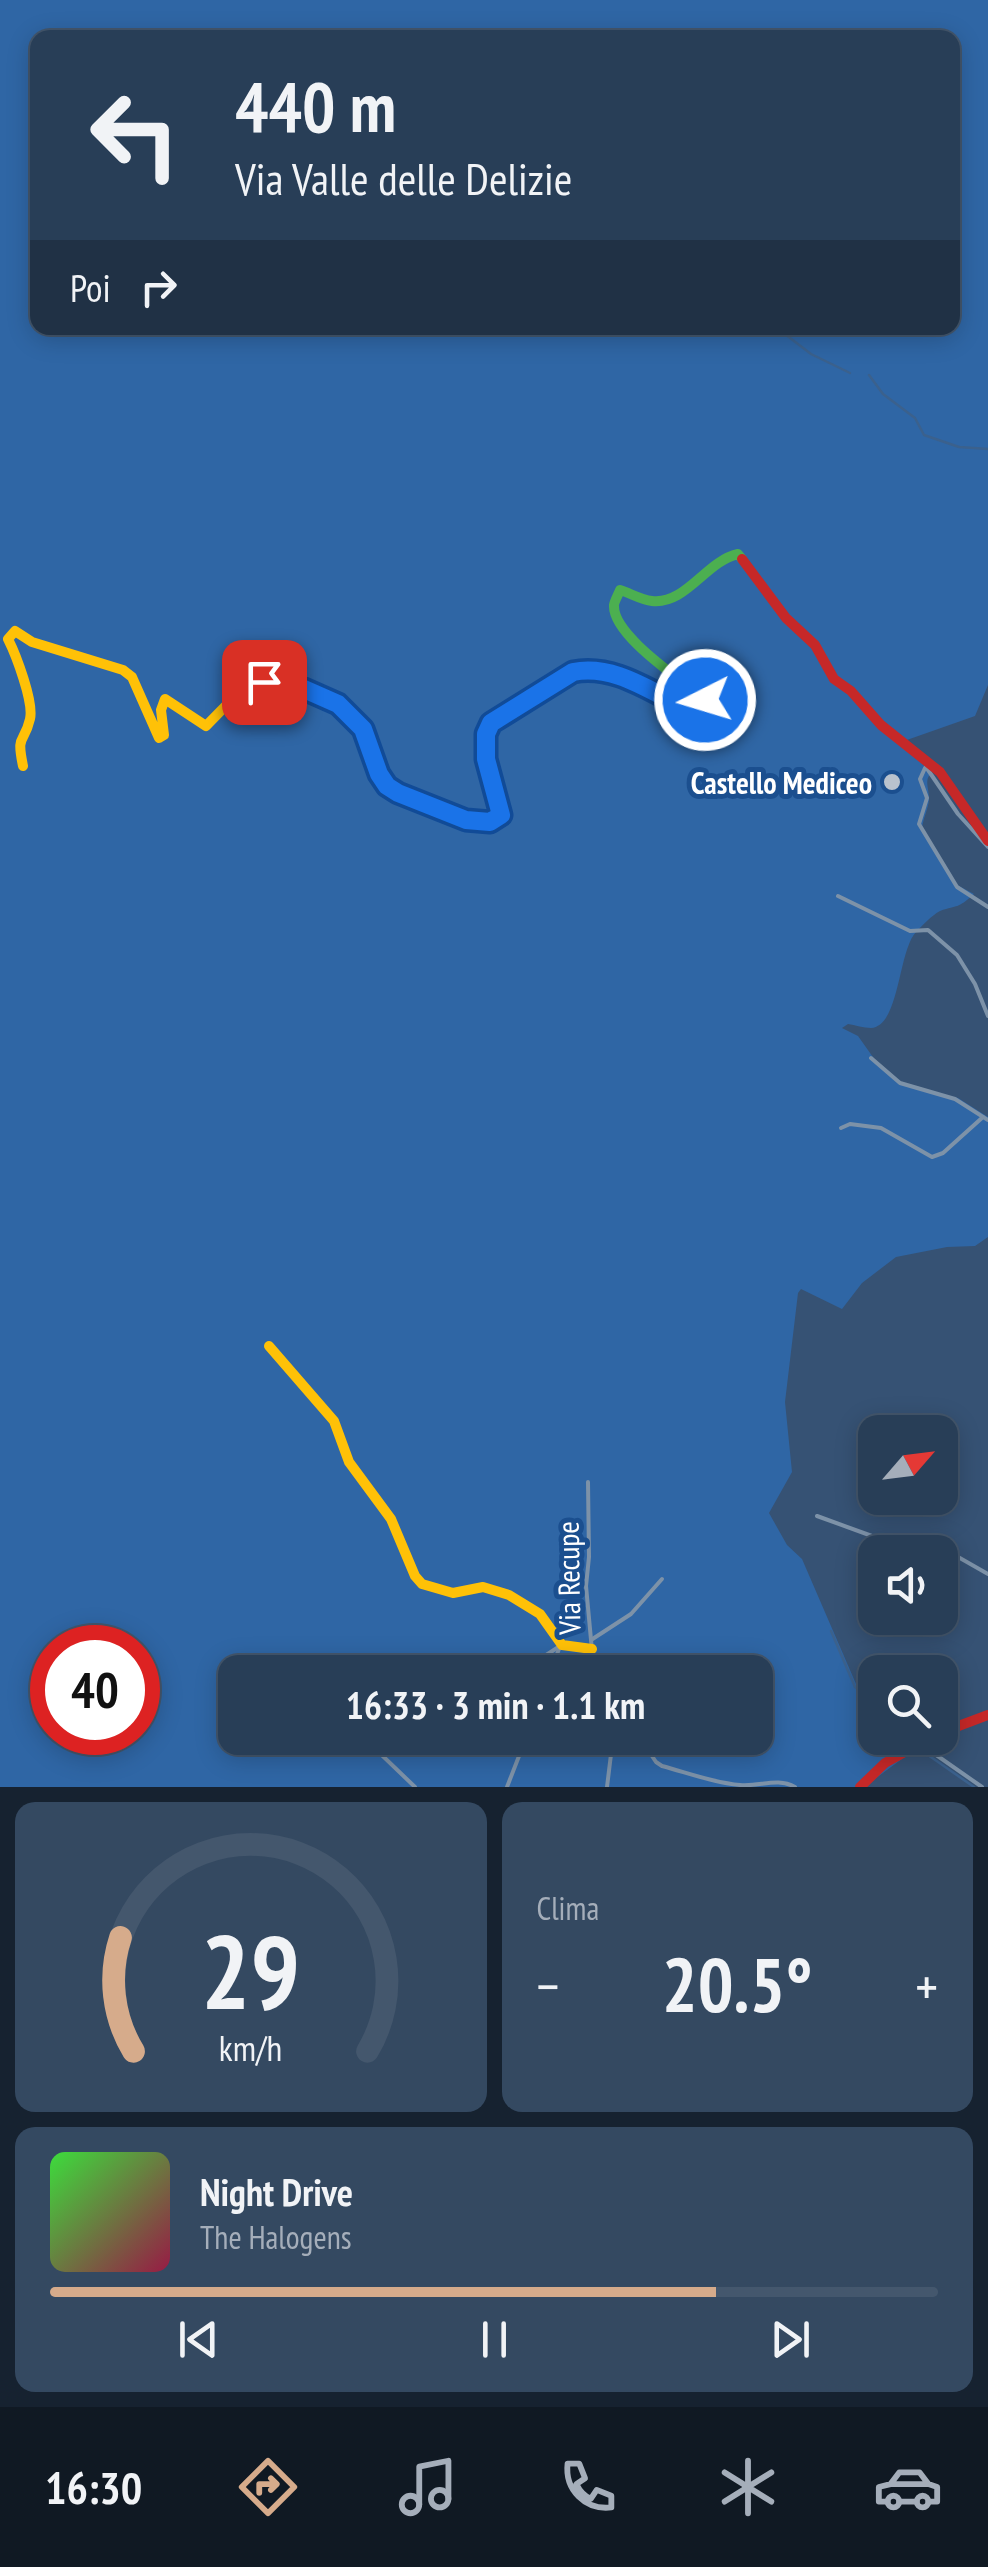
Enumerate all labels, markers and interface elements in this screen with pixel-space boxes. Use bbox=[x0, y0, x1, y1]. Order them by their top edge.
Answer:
text: 440 m bbox=[235, 61, 396, 151]
icon: left bbox=[70, 70, 200, 200]
text: Via Valle delle Delizie bbox=[235, 149, 572, 207]
icon: right bbox=[131, 260, 186, 315]
text: Poi bbox=[70, 263, 111, 312]
pin bbox=[222, 640, 307, 725]
position arrow bbox=[653, 648, 757, 752]
icon: arrive bbox=[237, 655, 292, 710]
place label: Castello Mediceo bbox=[691, 763, 872, 802]
marker: Castello Mediceo bbox=[881, 771, 903, 793]
north arrow bbox=[858, 1415, 958, 1515]
map controls bbox=[858, 1415, 958, 1755]
street label: Via Recupe bbox=[548, 1521, 589, 1636]
button: sound bbox=[858, 1535, 958, 1635]
speed limit sign: 40 bbox=[30, 1625, 160, 1755]
button: search bbox=[858, 1655, 958, 1755]
text: 16:33 · 3 min · 1.1 km bbox=[346, 1680, 645, 1729]
text: Clima bbox=[537, 1887, 599, 1929]
text: 29 bbox=[201, 1903, 300, 2038]
text: 20.5° bbox=[662, 1936, 813, 2033]
text: − bbox=[537, 1950, 559, 2021]
text: + bbox=[915, 1950, 938, 2021]
text: km/h bbox=[219, 2025, 282, 2071]
text: Night Drive bbox=[200, 2167, 353, 2216]
text: The Halogens bbox=[200, 2216, 352, 2258]
icon: previous bbox=[171, 2312, 226, 2367]
icon: pause bbox=[467, 2312, 522, 2367]
icon: next bbox=[763, 2312, 818, 2367]
icon: directions bbox=[233, 2452, 303, 2522]
icon: music bbox=[393, 2452, 463, 2522]
icon: phone bbox=[553, 2452, 623, 2522]
icon: climate bbox=[713, 2452, 783, 2522]
icon: car bbox=[873, 2452, 943, 2522]
text: 16:30 bbox=[45, 2458, 142, 2516]

